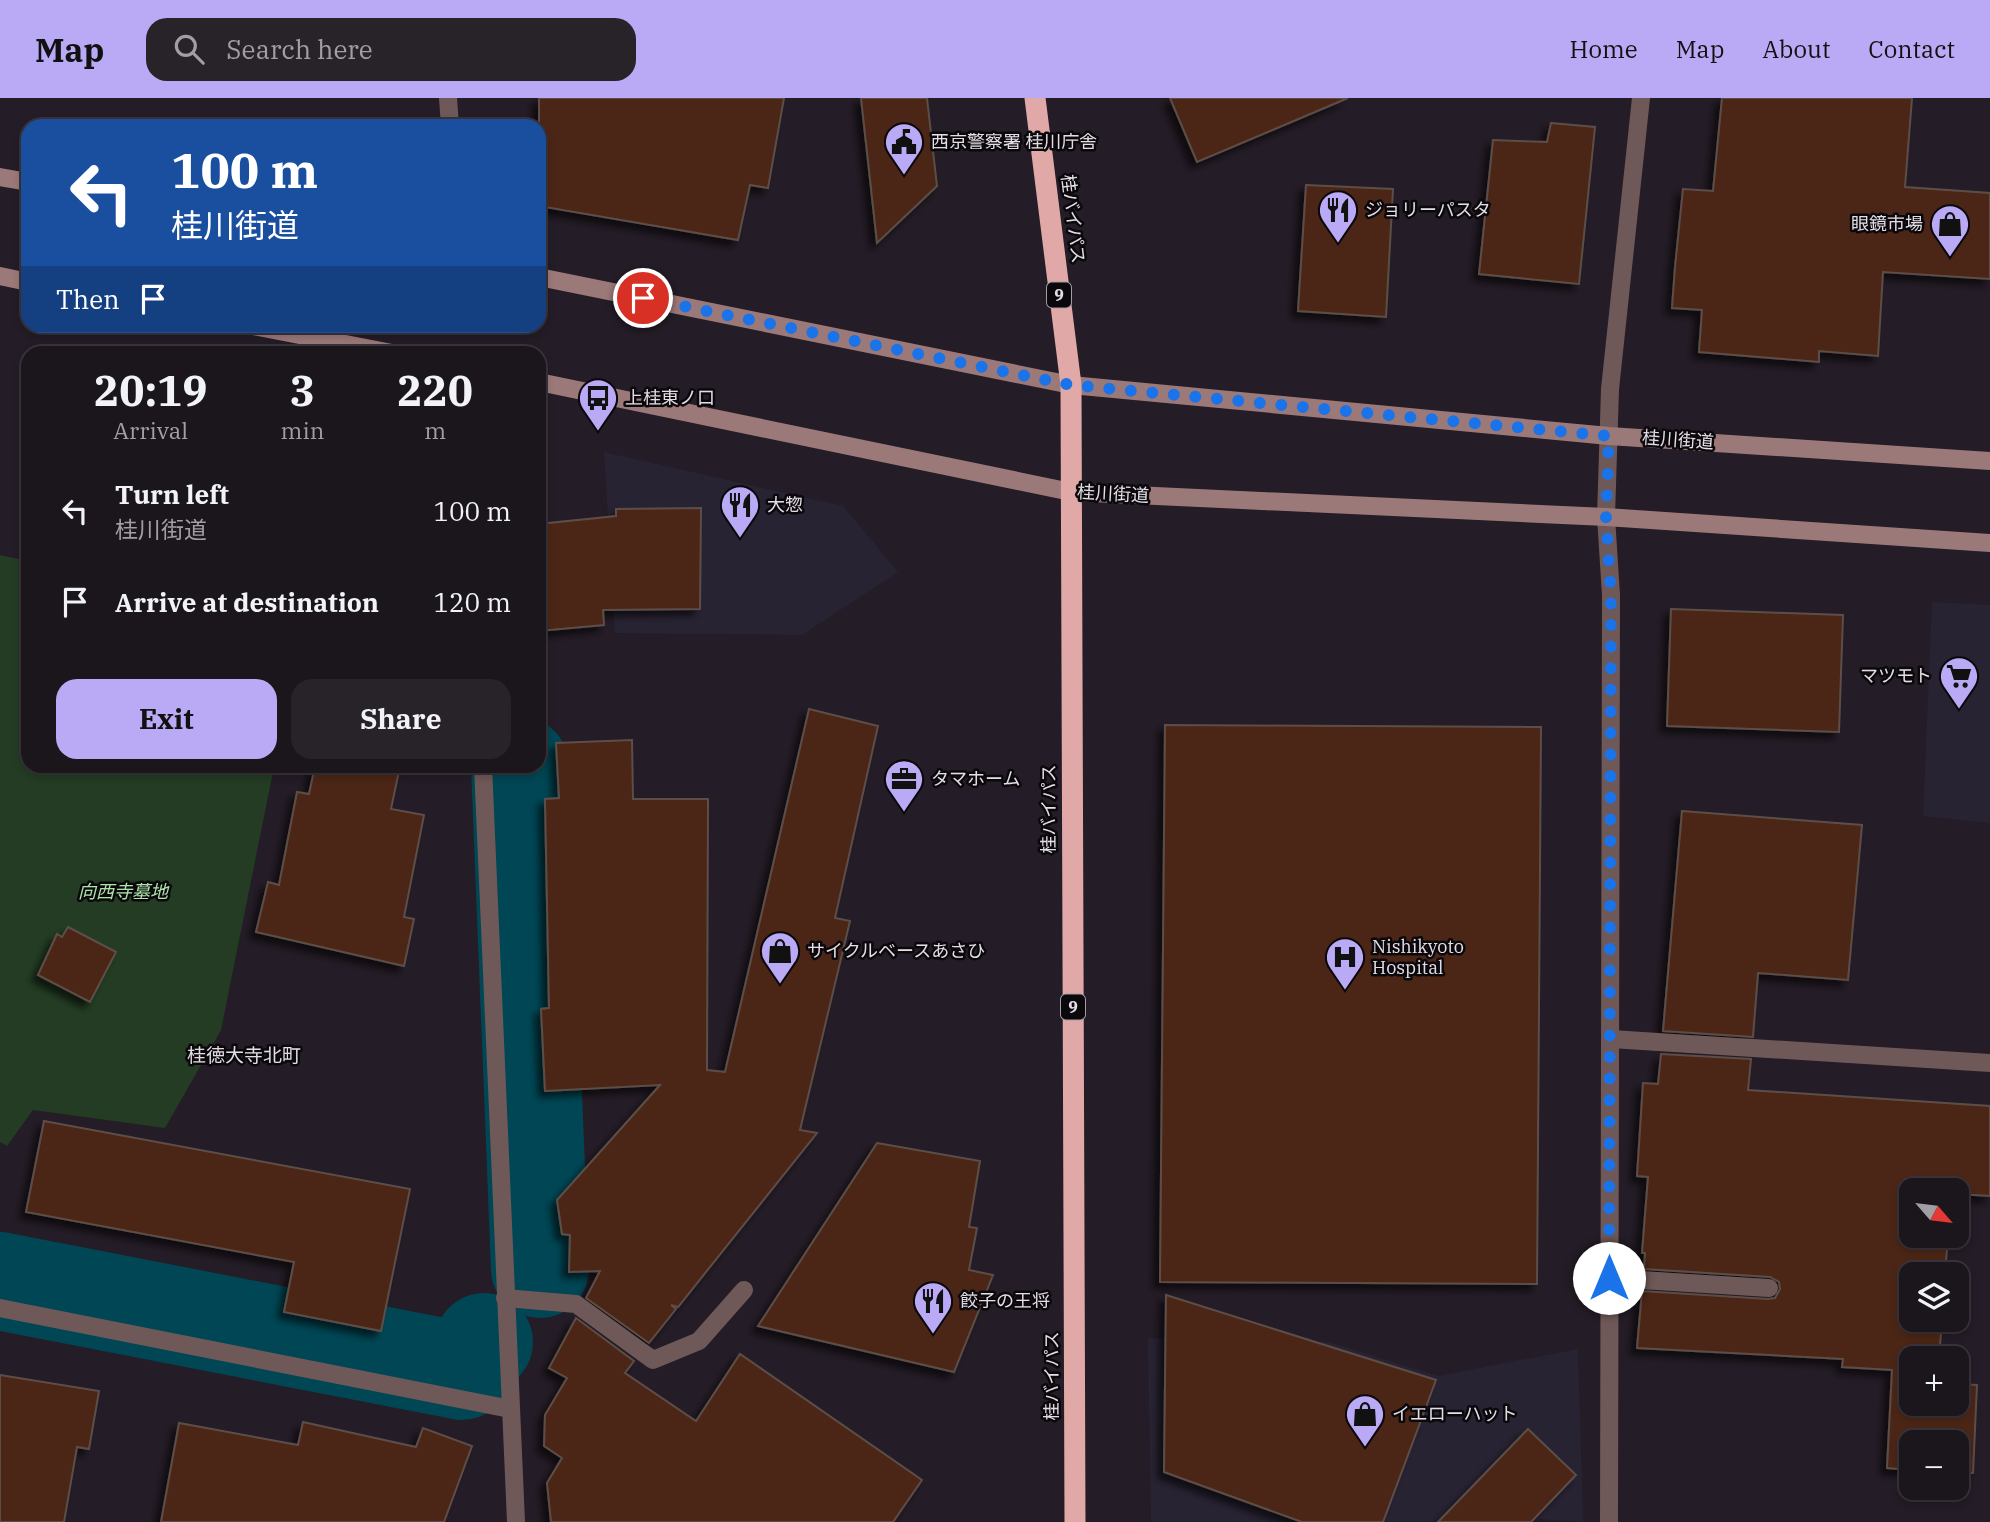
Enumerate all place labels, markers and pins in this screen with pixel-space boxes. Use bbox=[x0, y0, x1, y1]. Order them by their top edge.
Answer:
public building icon: 西京警察署 桂川庁舎 bbox=[883, 121, 925, 176]
place label: 西京警察署 桂川庁舎 bbox=[931, 130, 1097, 153]
restaurant icon: ジョリーパスタ bbox=[1317, 189, 1359, 244]
place label: ジョリーパスタ bbox=[1365, 198, 1491, 221]
shop icon: 眼鏡市場 bbox=[1929, 203, 1971, 258]
place label: 眼鏡市場 bbox=[1851, 212, 1923, 235]
pin bbox=[613, 268, 673, 328]
bus stop icon: 上桂東ノ口 bbox=[577, 377, 619, 432]
place label: 上桂東ノ口 bbox=[625, 386, 715, 409]
restaurant icon: 大惣 bbox=[719, 484, 761, 539]
place label: 大惣 bbox=[767, 493, 803, 516]
supermarket icon: マツモト bbox=[1938, 655, 1980, 710]
place label: マツモト bbox=[1860, 664, 1932, 687]
office icon: タマホーム bbox=[883, 758, 925, 813]
place label: タマホーム bbox=[931, 767, 1020, 790]
shop icon: サイクルベースあさひ bbox=[759, 930, 801, 985]
place label: Nishikyoto Hospital bbox=[1372, 935, 1464, 979]
hospital icon: Nishikyoto Hospital bbox=[1324, 936, 1366, 991]
place label: サイクルベースあさひ bbox=[807, 939, 985, 962]
restaurant icon: 餃子の王将 bbox=[912, 1280, 954, 1335]
place label: 餃子の王将 bbox=[960, 1289, 1050, 1312]
shop icon: イエローハット bbox=[1344, 1393, 1386, 1448]
place label: イエローハット bbox=[1392, 1402, 1517, 1425]

